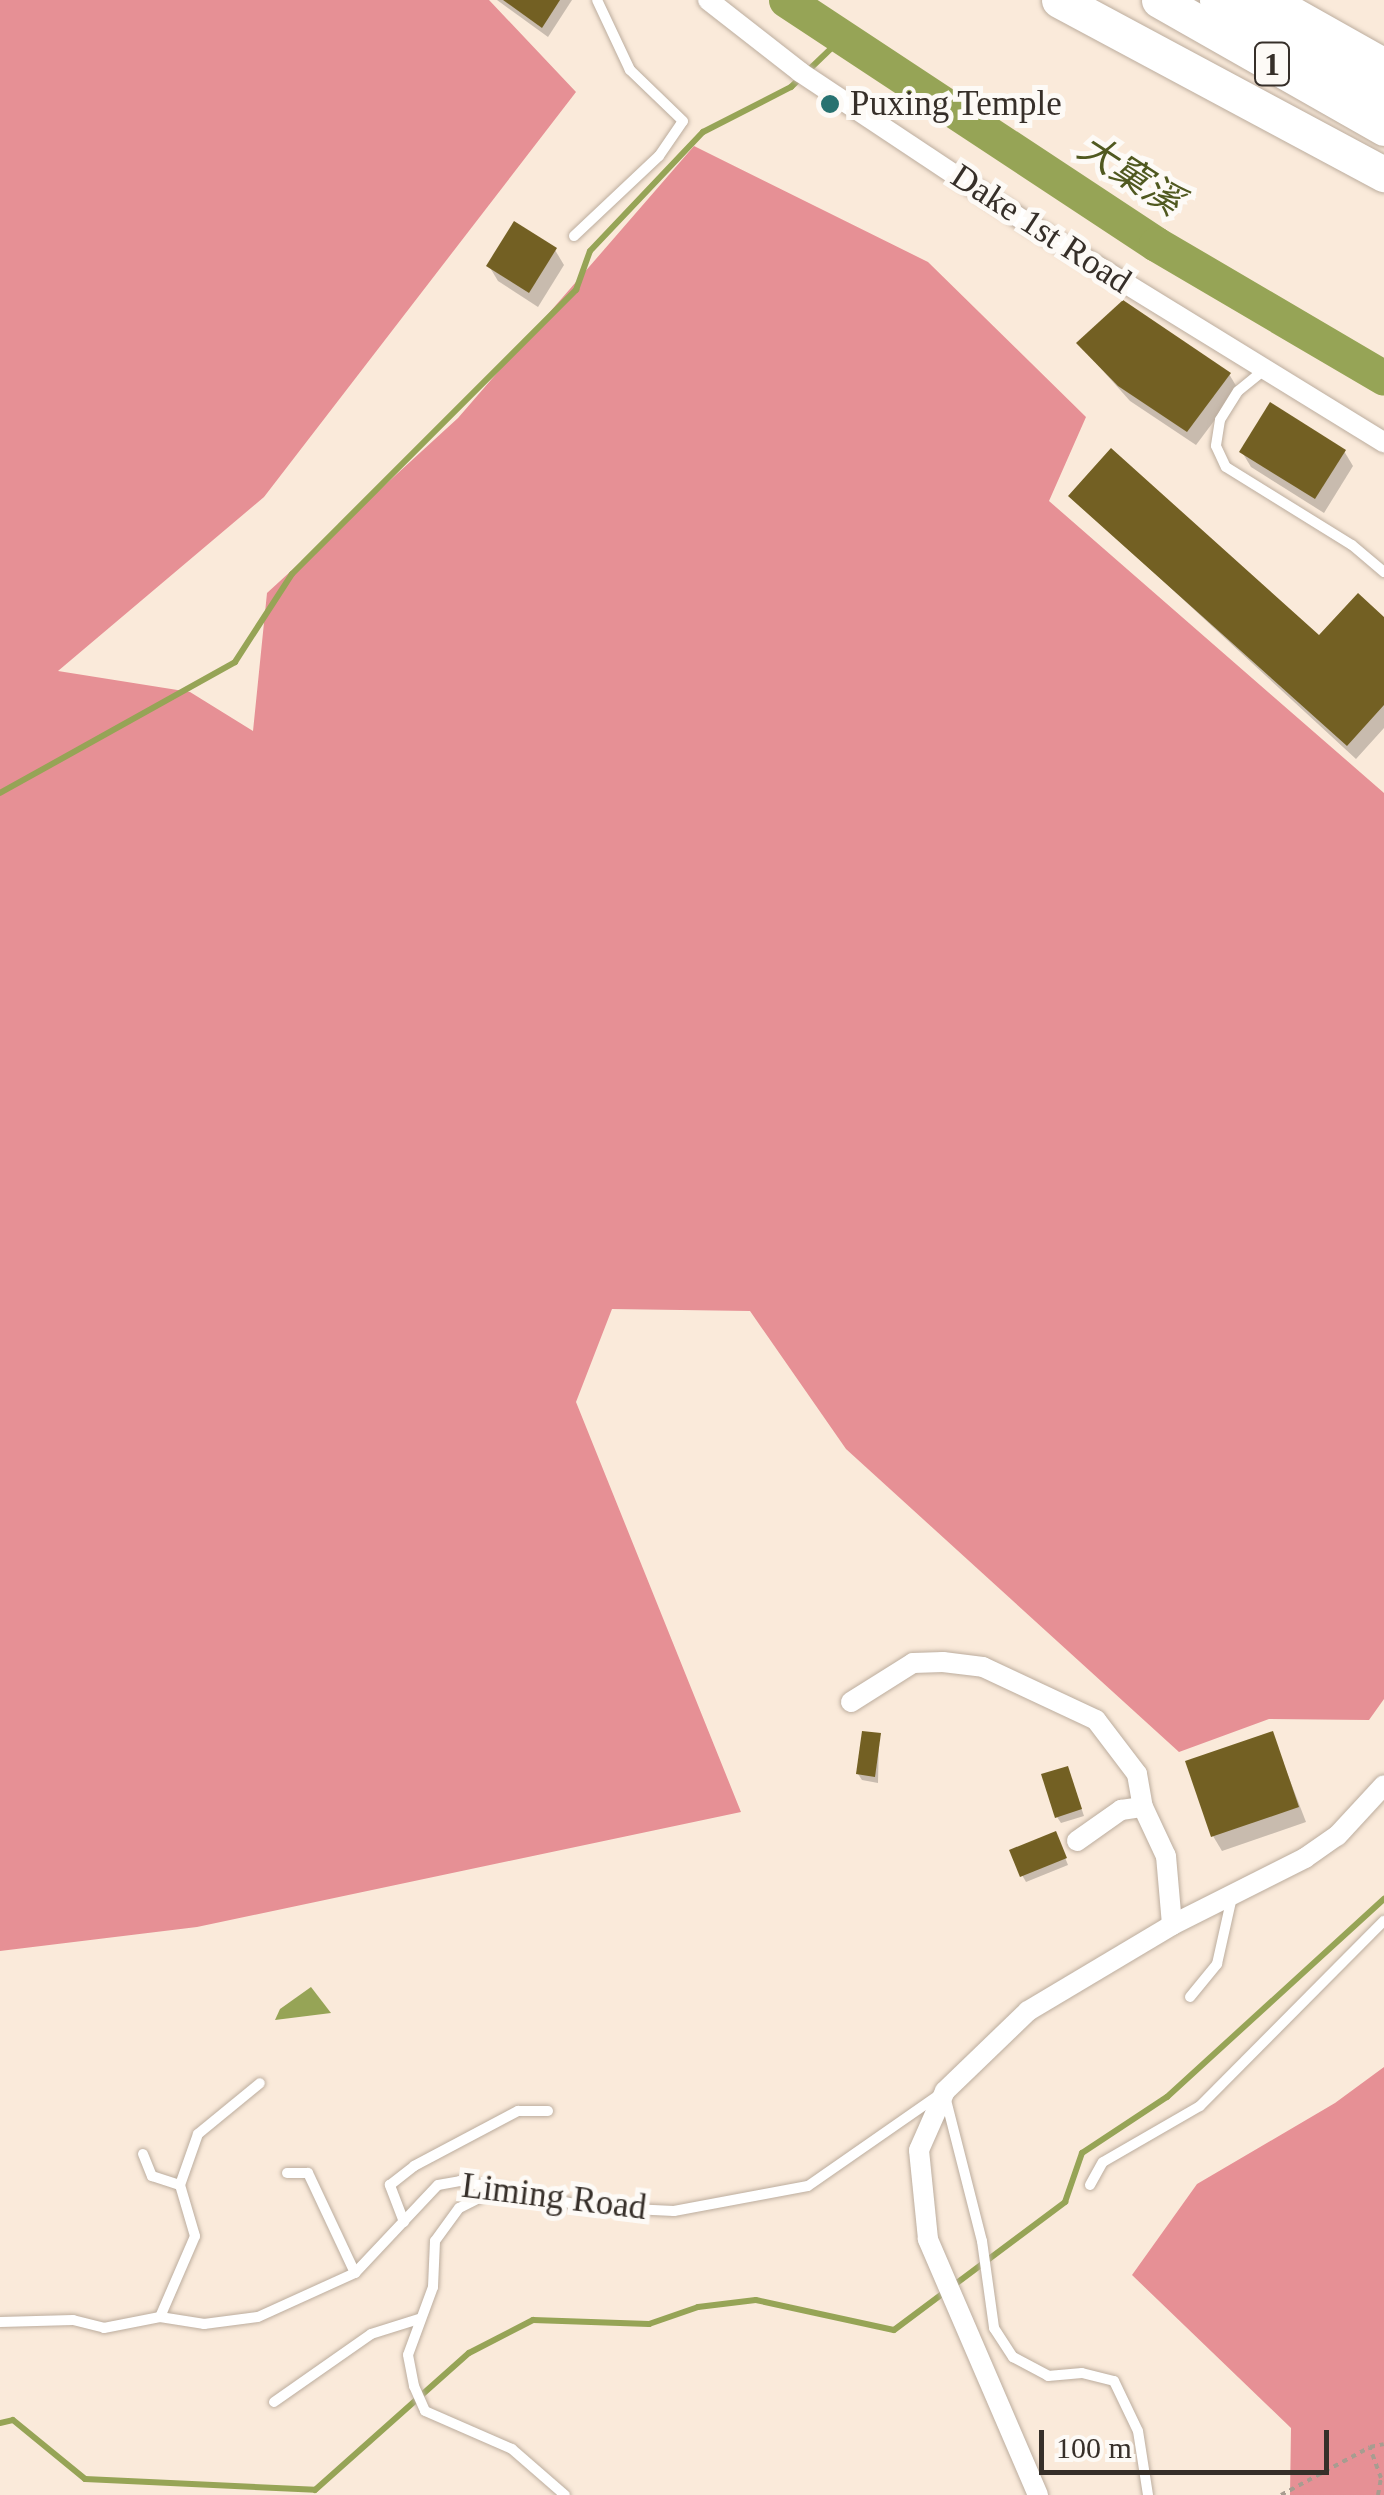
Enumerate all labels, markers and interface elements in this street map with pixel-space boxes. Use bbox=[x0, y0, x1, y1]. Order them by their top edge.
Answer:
road number: 1 bbox=[1252, 37, 1292, 91]
place label: Puxing Temple bbox=[850, 83, 1062, 125]
marker: Puxing Temple bbox=[819, 93, 841, 115]
water label: 大窠溪 bbox=[1070, 125, 1190, 225]
street label: Dake 1st Road bbox=[943, 155, 1139, 303]
street label: Liming Road bbox=[459, 2165, 649, 2229]
scale bar bbox=[1044, 2410, 1334, 2472]
text: 100 m bbox=[1056, 2431, 1132, 2464]

